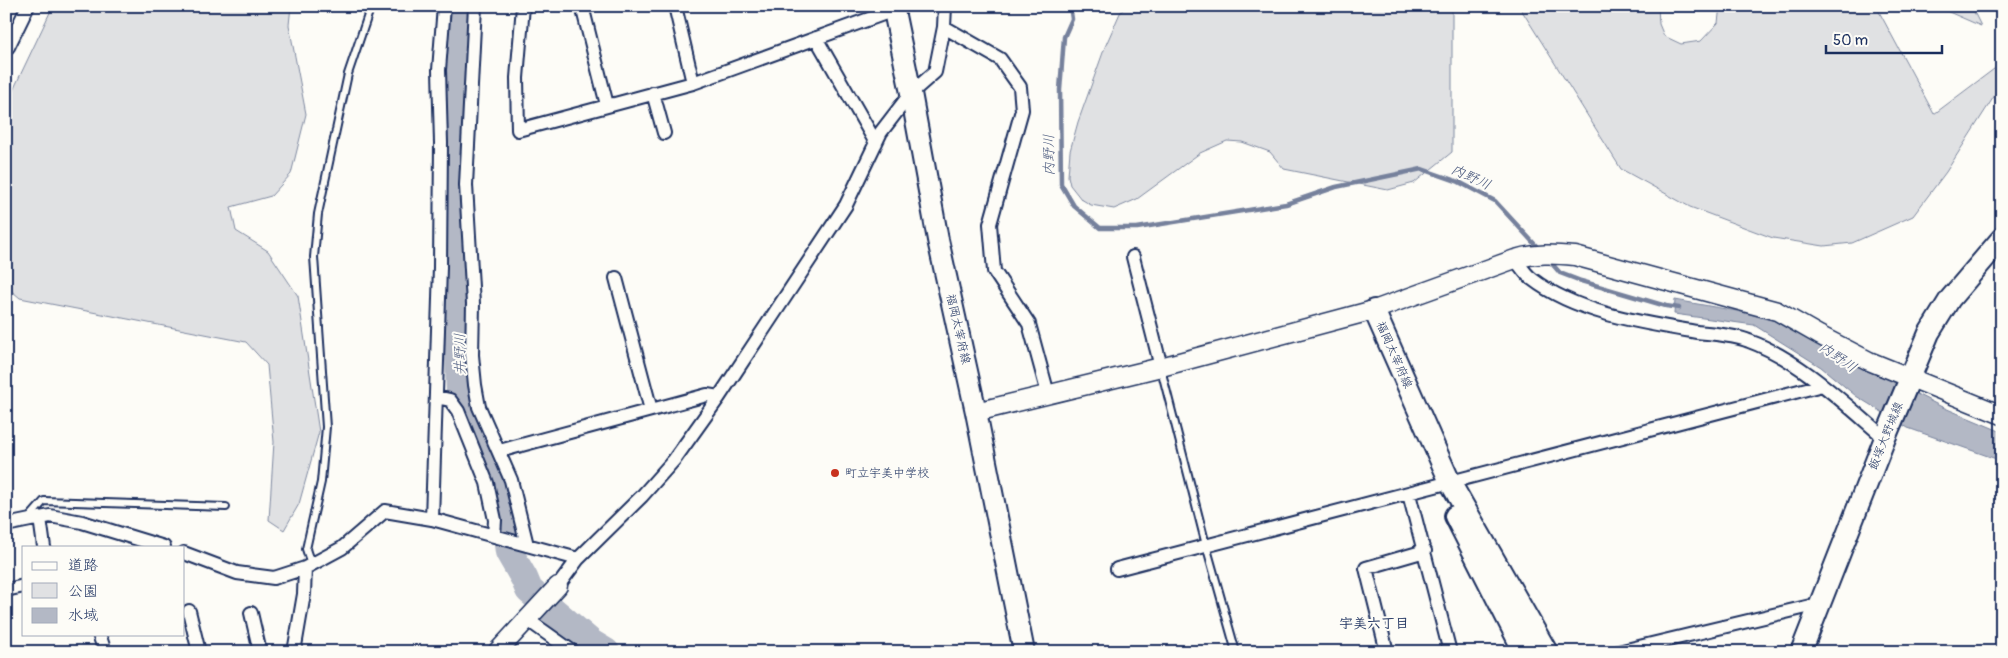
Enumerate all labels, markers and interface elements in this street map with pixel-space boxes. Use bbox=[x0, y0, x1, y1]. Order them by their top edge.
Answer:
scale bar bbox=[1826, 22, 1942, 54]
text: 50 m bbox=[1833, 31, 1868, 50]
water label: 内野川 bbox=[1040, 134, 1058, 176]
water label: 内野川 bbox=[1448, 160, 1494, 194]
street label: 福岡太宰府線 bbox=[943, 292, 973, 366]
street label: 福岡太宰府線 bbox=[1373, 319, 1415, 391]
water label: 井野川 bbox=[451, 333, 469, 375]
water label: 内野川 bbox=[1816, 338, 1860, 376]
street label: 飯塚大野城線 bbox=[1866, 400, 1906, 472]
place label: 町立宇美中学校 bbox=[845, 466, 929, 481]
marker: 町立宇美中学校 bbox=[829, 467, 841, 479]
legend bbox=[22, 546, 185, 636]
text: 道路 bbox=[68, 556, 98, 575]
text: 公園 bbox=[68, 582, 98, 601]
text: 水域 bbox=[68, 606, 98, 625]
district label: 宇美六丁目 bbox=[1339, 615, 1409, 632]

